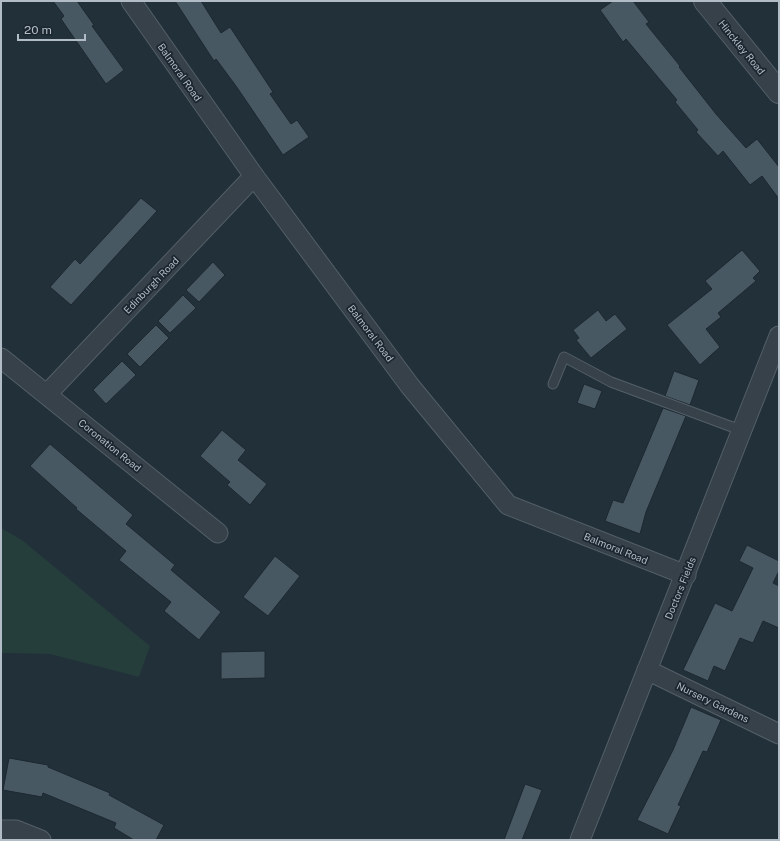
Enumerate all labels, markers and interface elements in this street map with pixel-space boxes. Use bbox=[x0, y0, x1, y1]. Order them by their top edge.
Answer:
scale bar bbox=[18, 16, 85, 42]
street label: Hinckley Road bbox=[716, 17, 768, 77]
text: 20 m bbox=[24, 23, 52, 37]
street label: Balmoral Road bbox=[156, 41, 204, 103]
street label: Edinburgh Road bbox=[121, 254, 181, 316]
street label: Balmoral Road bbox=[346, 302, 396, 364]
street label: Coronation Road bbox=[76, 416, 144, 474]
street label: Balmoral Road bbox=[582, 530, 650, 566]
street label: Doctors Fields bbox=[662, 555, 698, 621]
street label: Nursery Gardens bbox=[675, 679, 751, 725]

